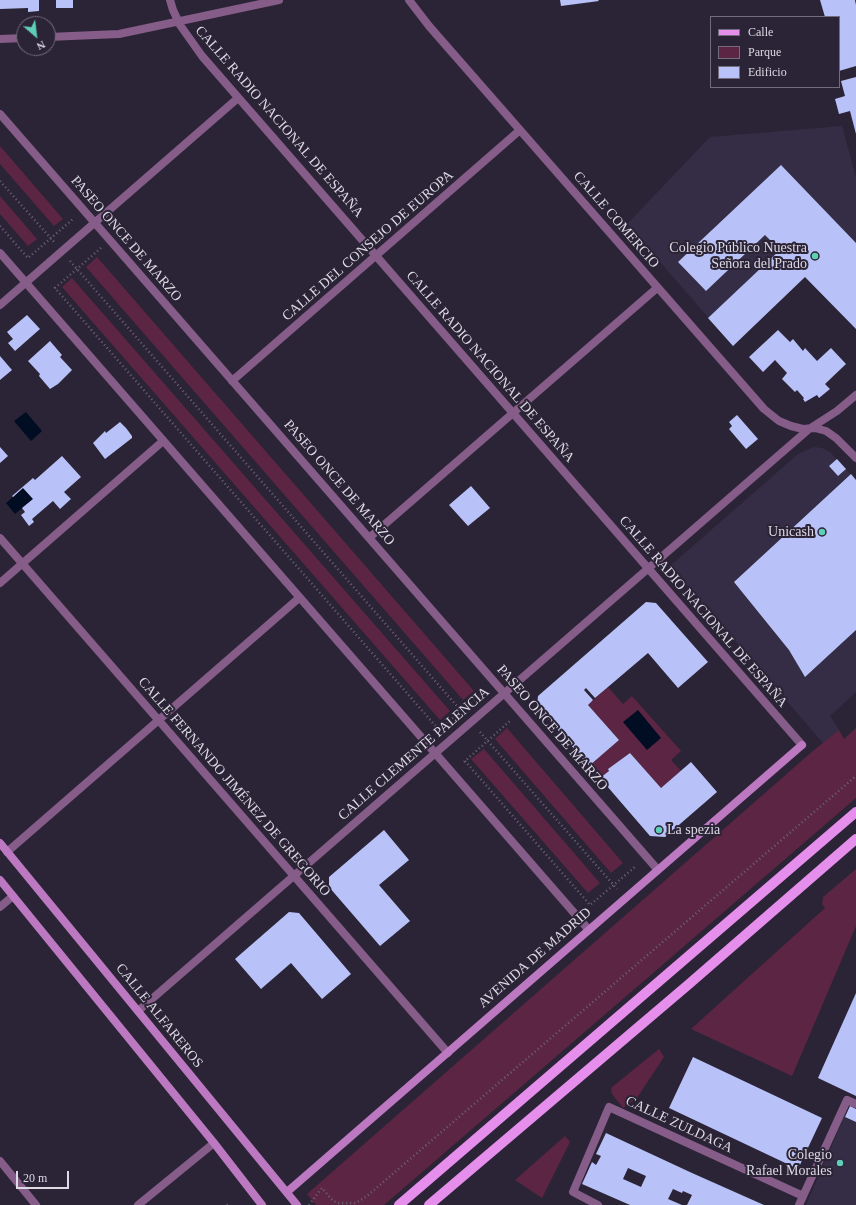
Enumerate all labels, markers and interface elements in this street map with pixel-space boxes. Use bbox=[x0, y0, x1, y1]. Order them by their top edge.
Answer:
north arrow bbox=[16, 16, 56, 56]
legend bbox=[710, 16, 840, 88]
street label: CALLE RADIO NACIONAL DE ESPAÑA bbox=[191, 23, 367, 221]
text: Calle bbox=[748, 25, 773, 39]
text: N bbox=[35, 39, 47, 53]
text: Parque bbox=[748, 45, 781, 59]
text: Edificio bbox=[748, 65, 787, 79]
street label: CALLE DEL CONSEJO DE EUROPA bbox=[279, 167, 457, 325]
street label: CALLE COMERCIO bbox=[569, 168, 663, 272]
street label: PASEO ONCE DE MARZO bbox=[67, 173, 185, 305]
place label: Colegio Público Nuestra Señora del Prado bbox=[669, 240, 807, 272]
marker: Colegio Público Nuestra Señora del Prado bbox=[810, 251, 820, 261]
street label: CALLE RADIO NACIONAL DE ESPAÑA bbox=[402, 268, 578, 466]
street label: PASEO ONCE DE MARZO bbox=[280, 417, 398, 549]
street label: CALLE RADIO NACIONAL DE ESPAÑA bbox=[615, 513, 791, 711]
place label: Unicash bbox=[768, 524, 814, 540]
marker: Unicash bbox=[817, 527, 827, 537]
street label: PASEO ONCE DE MARZO bbox=[493, 662, 611, 794]
street label: CALLE FERNANDO JIMÉNEZ DE GREGORIO bbox=[134, 674, 334, 900]
street label: CALLE CLEMENTE PALENCIA bbox=[335, 684, 493, 824]
place label: La spezia bbox=[667, 822, 720, 838]
marker: La spezia bbox=[654, 825, 664, 835]
street label: AVENIDA DE MADRID bbox=[475, 904, 595, 1012]
street label: CALLE ALFAREROS bbox=[112, 960, 206, 1072]
street label: CALLE ZULDAGA bbox=[623, 1093, 735, 1157]
place label: Colegio Rafael Morales bbox=[746, 1147, 832, 1180]
marker: Colegio Rafael Morales bbox=[835, 1158, 845, 1168]
scale bar bbox=[18, 1163, 71, 1189]
text: 20 m bbox=[23, 1171, 47, 1185]

